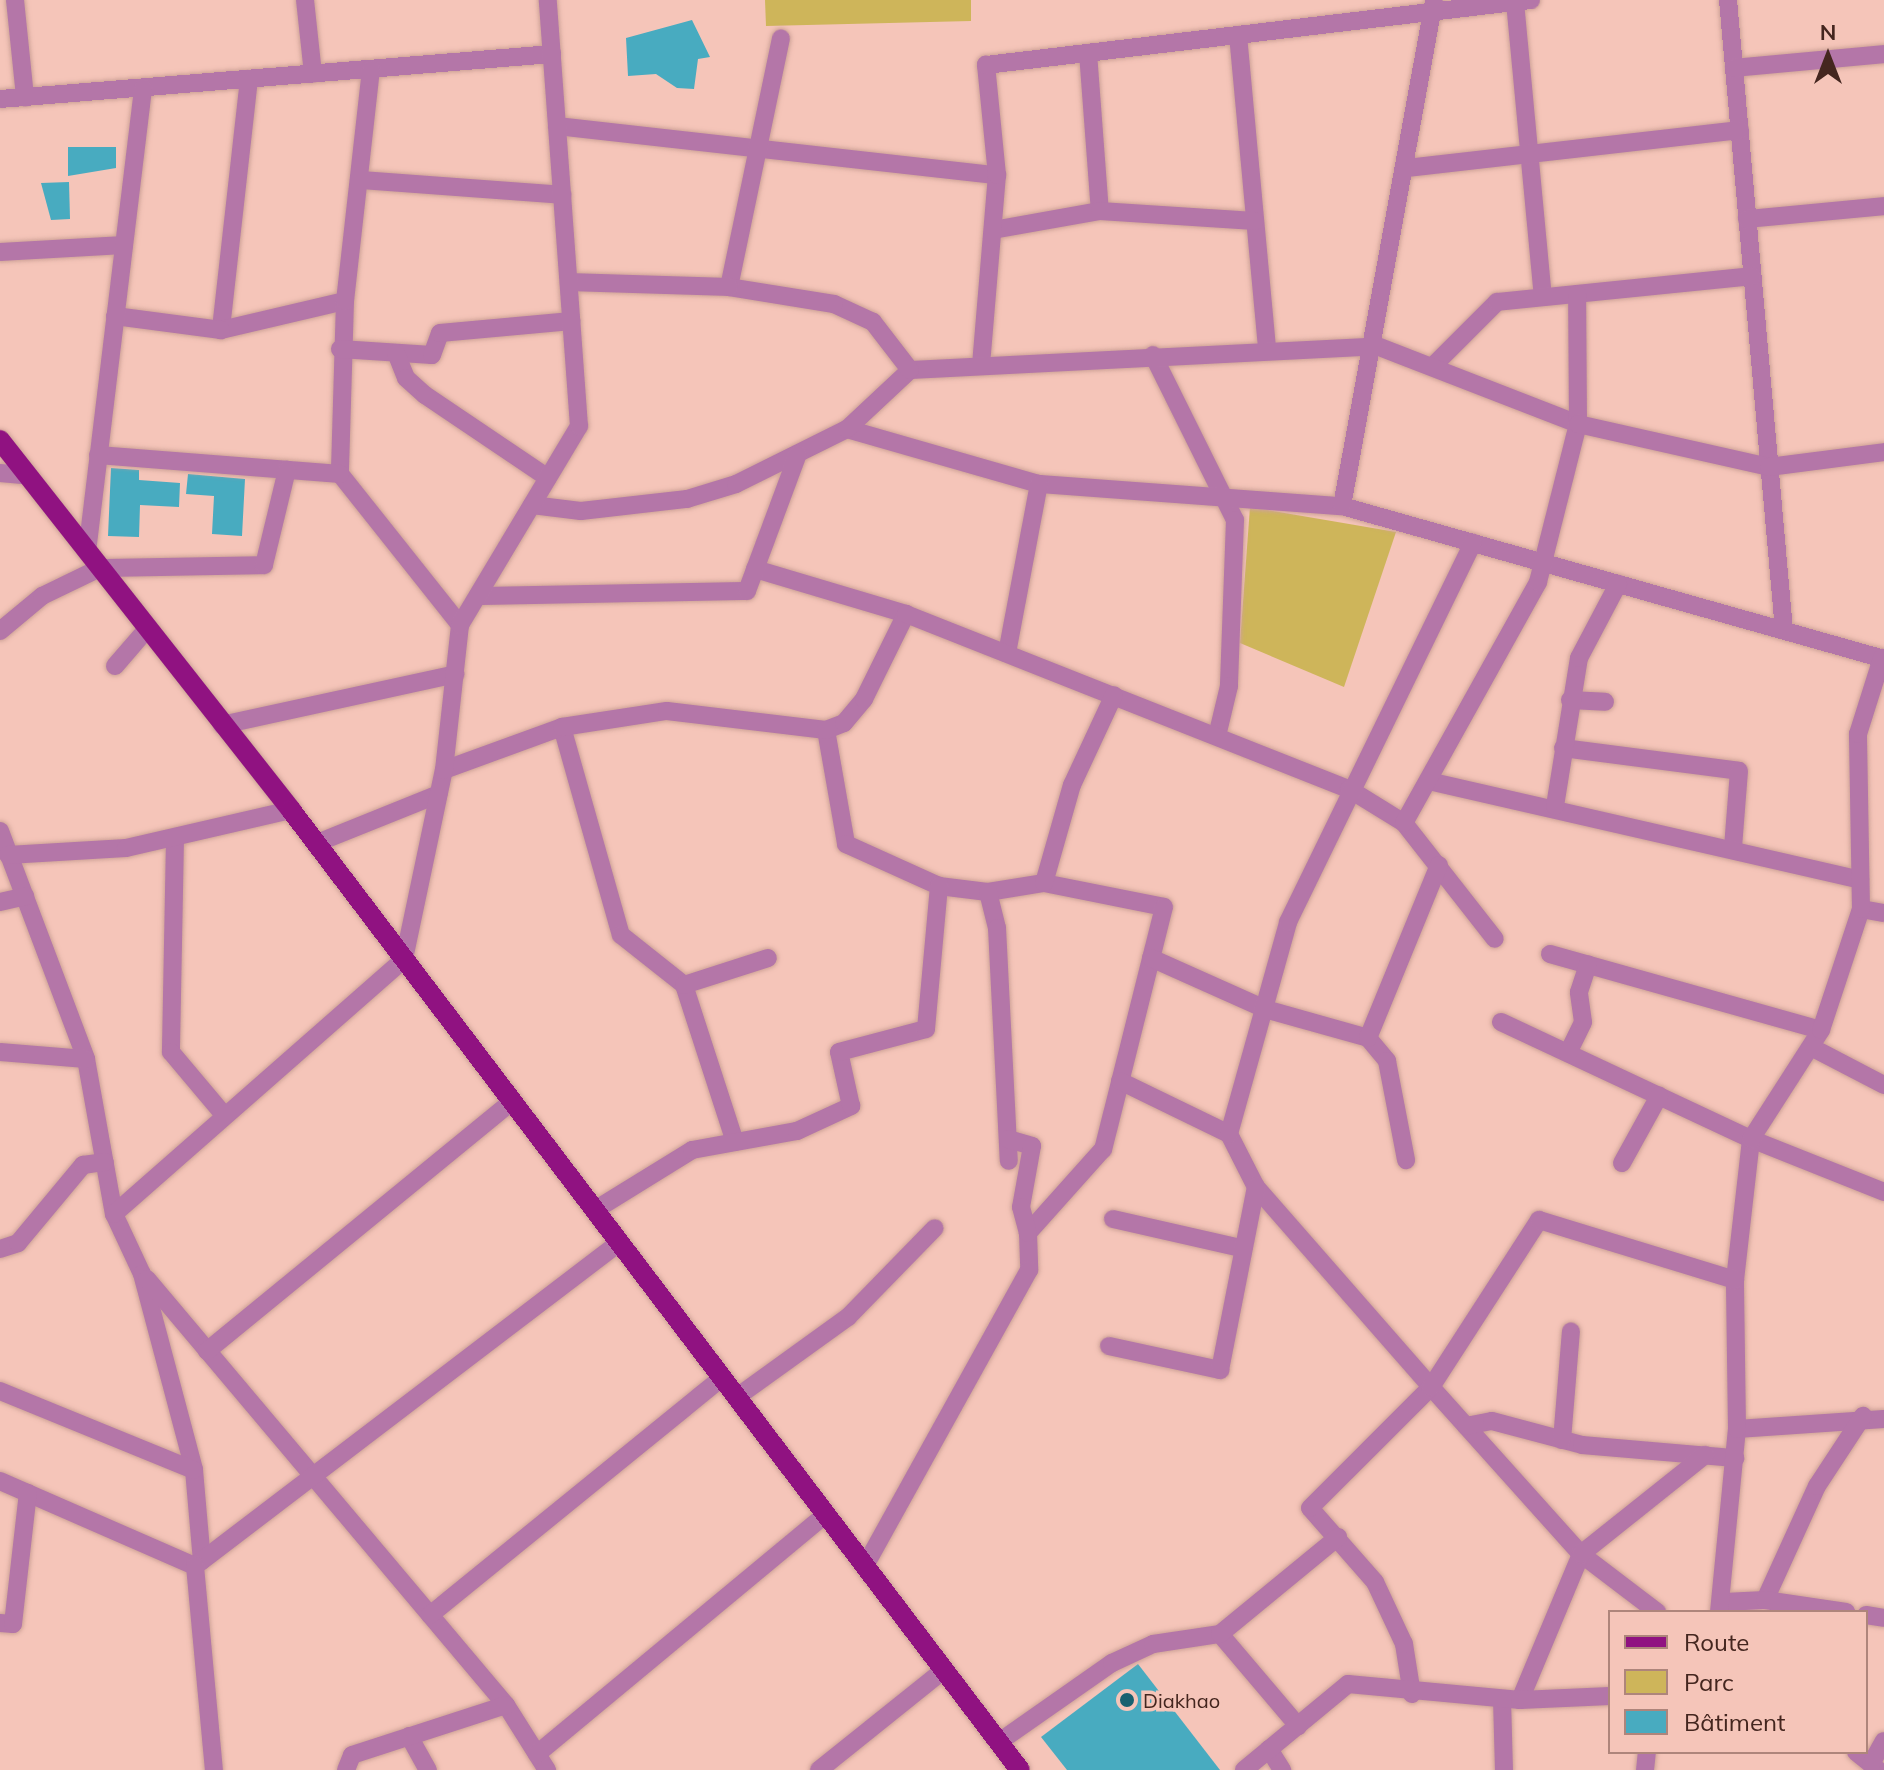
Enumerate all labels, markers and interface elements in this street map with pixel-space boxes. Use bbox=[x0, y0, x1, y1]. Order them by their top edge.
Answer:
north arrow bbox=[1788, 16, 1868, 96]
text: N bbox=[1820, 18, 1836, 46]
legend bbox=[1608, 1610, 1868, 1754]
text: Route bbox=[1684, 1627, 1749, 1657]
text: Parc bbox=[1684, 1667, 1734, 1697]
place label: Diakhao bbox=[1143, 1688, 1220, 1712]
marker: Diakhao bbox=[1118, 1691, 1136, 1709]
text: Bâtiment bbox=[1684, 1707, 1785, 1737]

